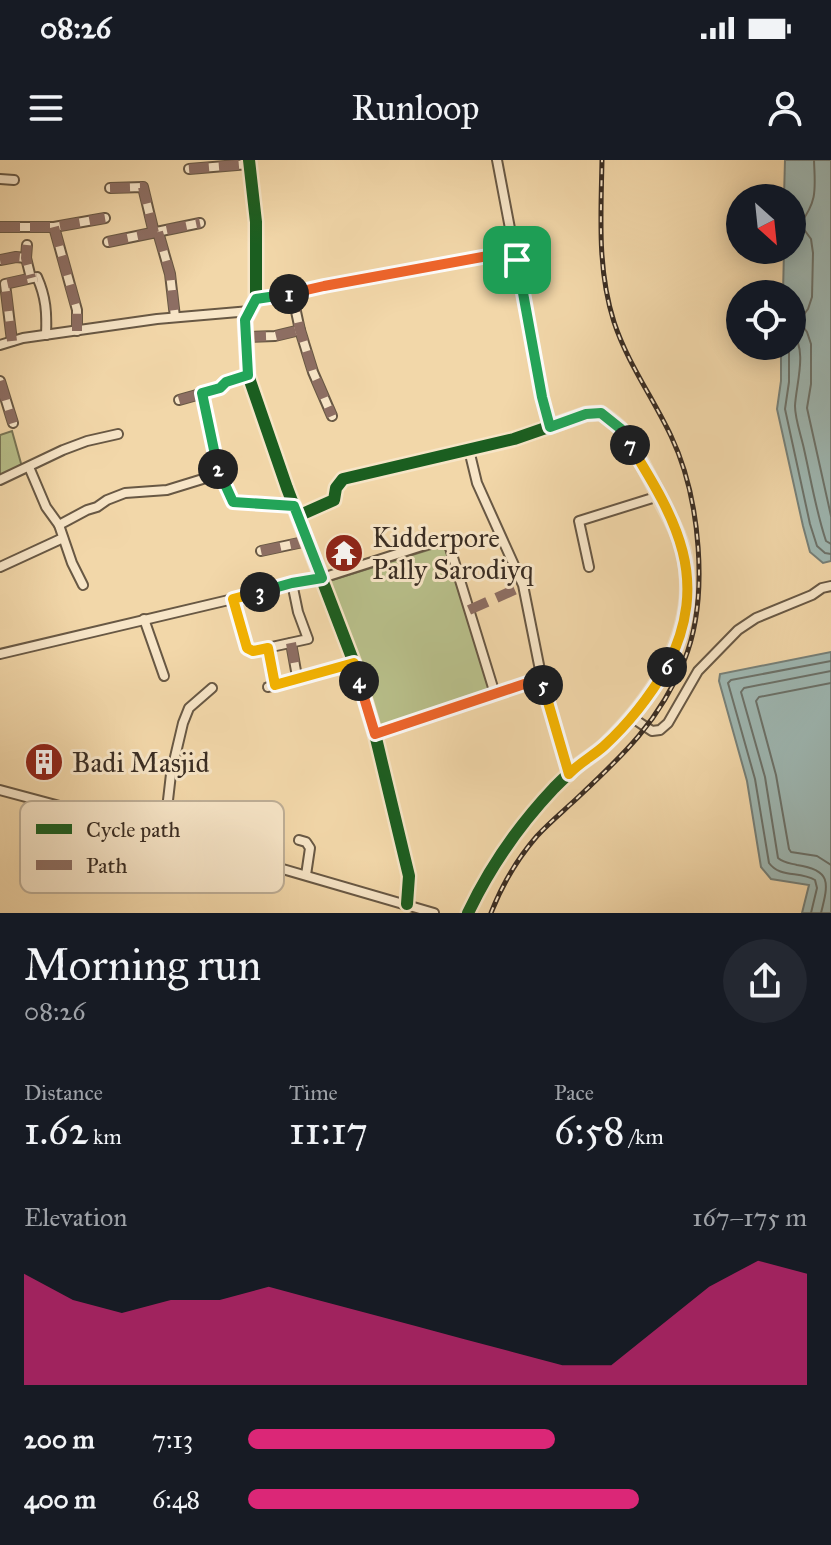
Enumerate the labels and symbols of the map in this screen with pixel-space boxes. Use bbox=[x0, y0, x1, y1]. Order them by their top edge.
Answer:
north arrow bbox=[726, 184, 806, 264]
pin bbox=[483, 226, 551, 294]
pin: 1 bbox=[269, 274, 309, 314]
pin: 7 bbox=[610, 425, 650, 465]
pin: 2 bbox=[198, 449, 238, 489]
place label: Kidderpore Pally Sarodiyq bbox=[372, 520, 534, 587]
temple icon: Kidderpore Pally Sarodiyq bbox=[323, 532, 365, 574]
pin: 3 bbox=[240, 572, 280, 612]
pin: 6 bbox=[647, 647, 687, 687]
pin: 4 bbox=[339, 661, 379, 701]
pin: 5 bbox=[523, 665, 563, 705]
building icon: Badi Masjid bbox=[23, 741, 65, 783]
place label: Badi Masjid bbox=[72, 745, 209, 780]
legend bbox=[20, 801, 284, 893]
text: Cycle path bbox=[86, 816, 181, 843]
text: Path bbox=[86, 852, 128, 879]

